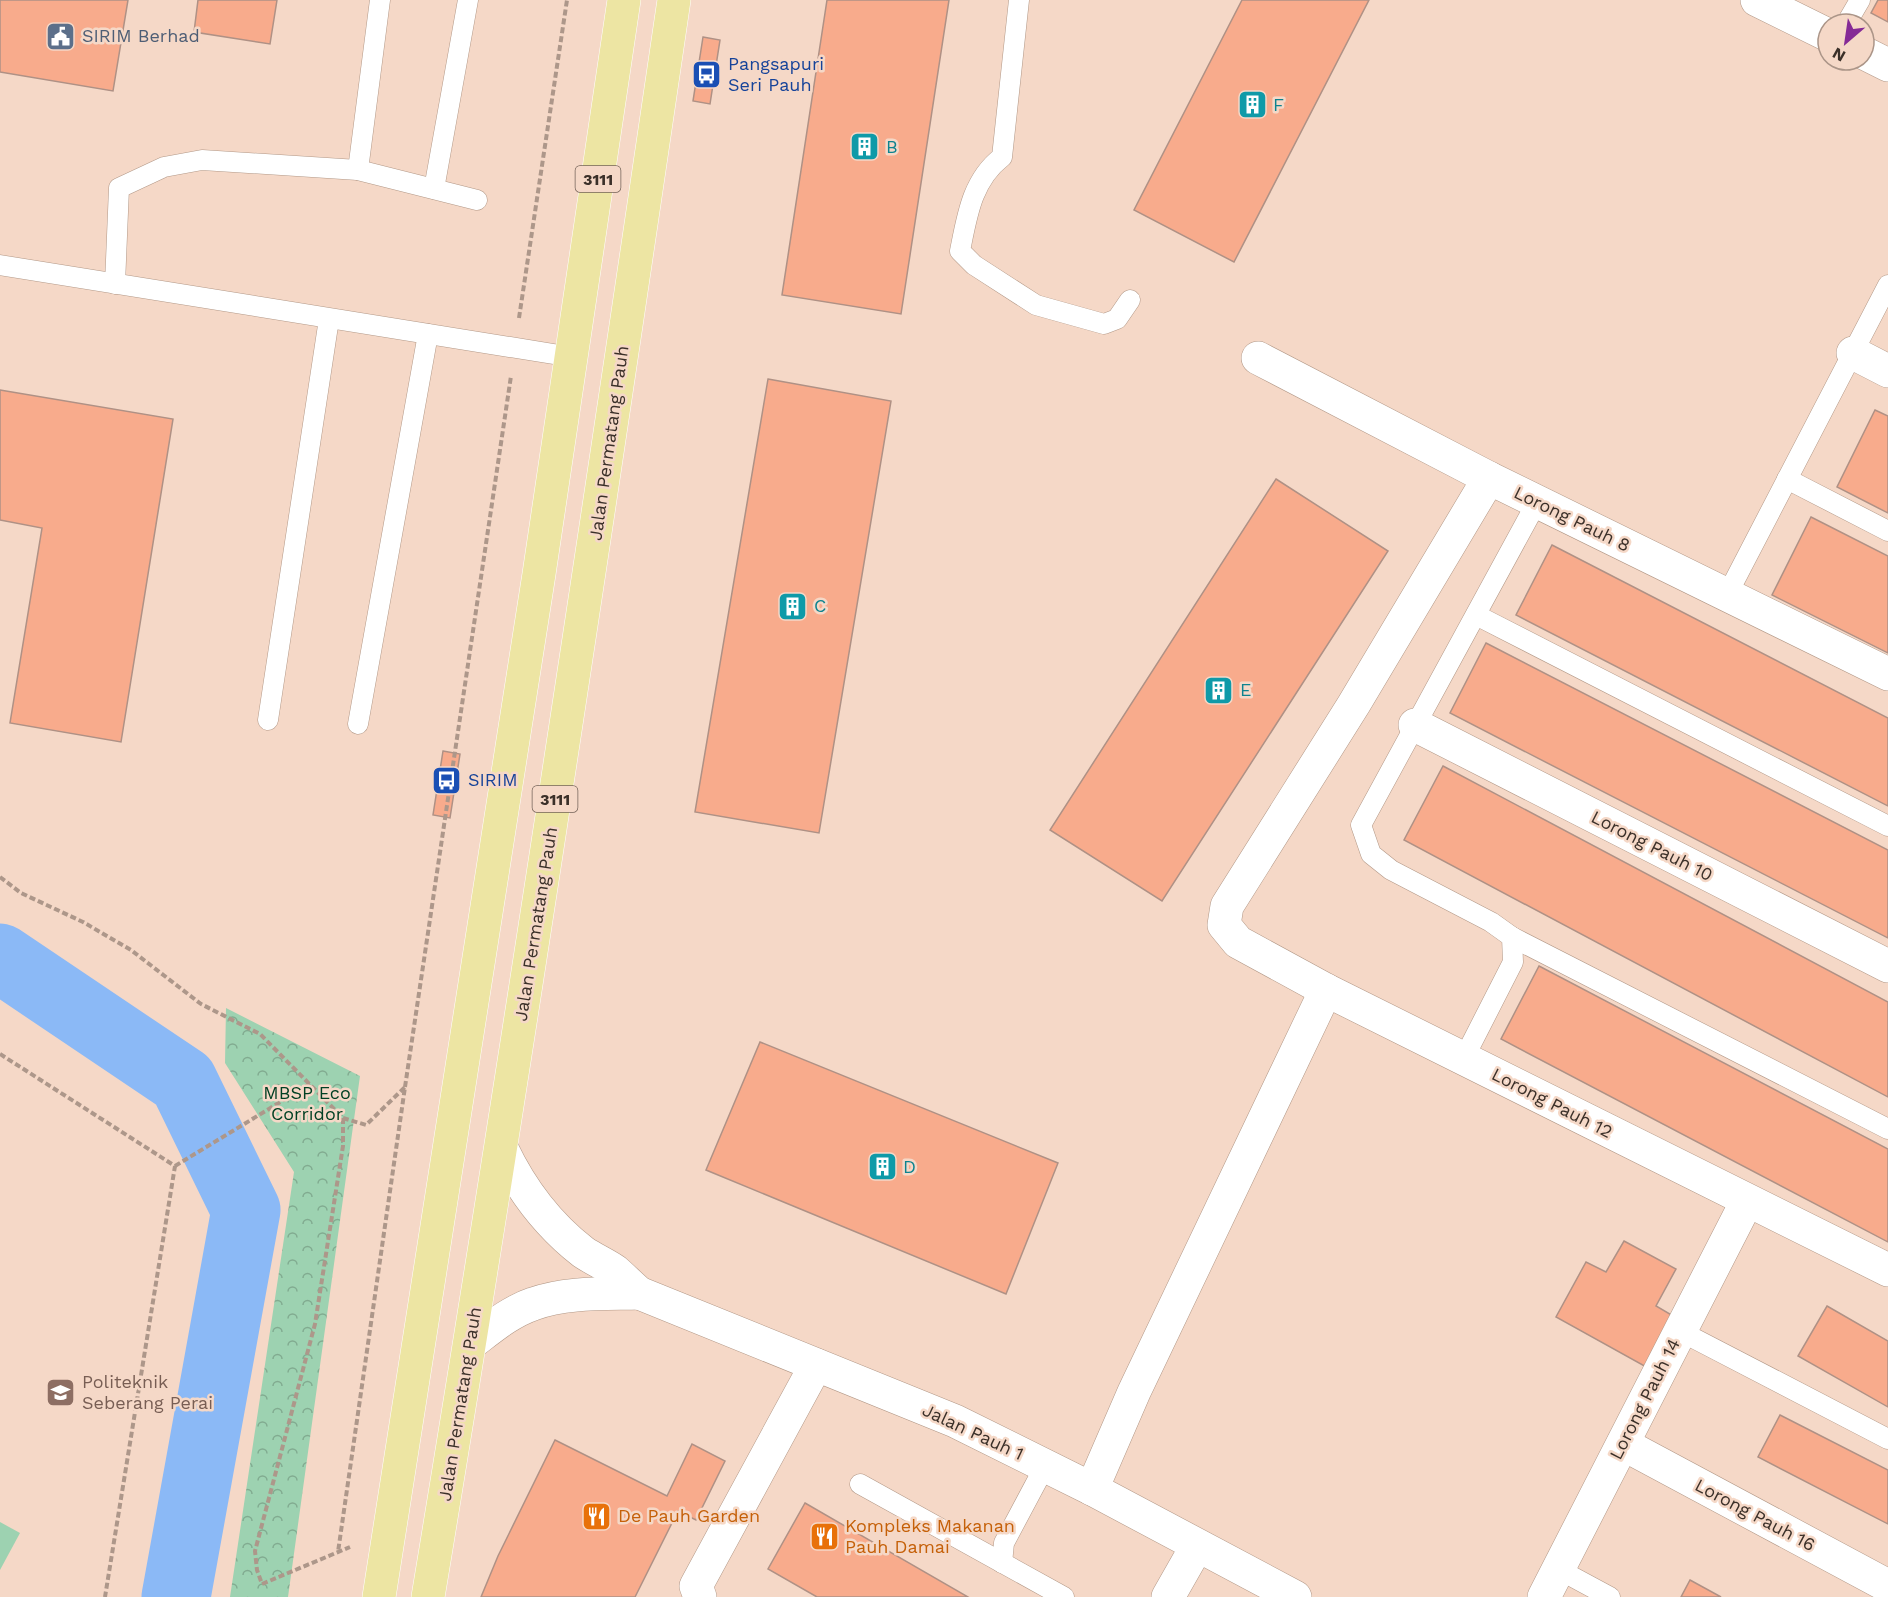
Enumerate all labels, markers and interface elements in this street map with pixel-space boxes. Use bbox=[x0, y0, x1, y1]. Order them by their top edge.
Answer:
north arrow bbox=[1816, 12, 1876, 72]
public building icon: SIRIM Berhad bbox=[45, 20, 77, 52]
place label: SIRIM Berhad bbox=[82, 25, 200, 46]
text: N bbox=[1829, 43, 1849, 66]
place label: Pangsapuri Seri Pauh bbox=[728, 53, 824, 95]
bus stop icon: Pangsapuri Seri Pauh bbox=[691, 58, 723, 90]
building icon: F bbox=[1236, 89, 1268, 121]
place label: F bbox=[1273, 94, 1284, 115]
building icon: B bbox=[849, 131, 881, 163]
place label: B bbox=[886, 136, 898, 157]
road number: 3111 bbox=[576, 166, 620, 192]
street label: Jalan Permatang Pauh bbox=[584, 344, 633, 542]
street label: Lorong Pauh 8 bbox=[1511, 481, 1634, 556]
building icon: C bbox=[777, 590, 809, 622]
place label: C bbox=[814, 595, 826, 616]
building icon: E bbox=[1203, 674, 1235, 706]
place label: E bbox=[1240, 679, 1251, 700]
bus stop icon: SIRIM bbox=[431, 764, 463, 796]
place label: SIRIM bbox=[468, 769, 518, 790]
road number: 3111 bbox=[532, 786, 578, 812]
street label: Lorong Pauh 10 bbox=[1588, 806, 1716, 885]
street label: Jalan Permatang Pauh bbox=[510, 825, 561, 1023]
street label: Lorong Pauh 12 bbox=[1488, 1063, 1616, 1142]
park label: MBSP Eco Corridor bbox=[263, 1082, 351, 1124]
building icon: D bbox=[866, 1151, 898, 1183]
place label: D bbox=[903, 1156, 916, 1177]
street label: Jalan Permatang Pauh bbox=[434, 1305, 485, 1503]
street label: Lorong Pauh 14 bbox=[1605, 1335, 1684, 1463]
place label: Politeknik Seberang Perai bbox=[82, 1371, 213, 1413]
school or university icon: Politeknik Seberang Perai bbox=[45, 1376, 77, 1408]
street label: Jalan Pauh 1 bbox=[919, 1399, 1027, 1464]
street label: Lorong Pauh 16 bbox=[1692, 1474, 1819, 1555]
restaurant icon: De Pauh Garden bbox=[581, 1500, 613, 1532]
place label: De Pauh Garden bbox=[618, 1505, 760, 1526]
place label: Kompleks Makanan Pauh Damai bbox=[845, 1515, 1015, 1557]
restaurant icon: Kompleks Makanan Pauh Damai bbox=[808, 1520, 840, 1552]

